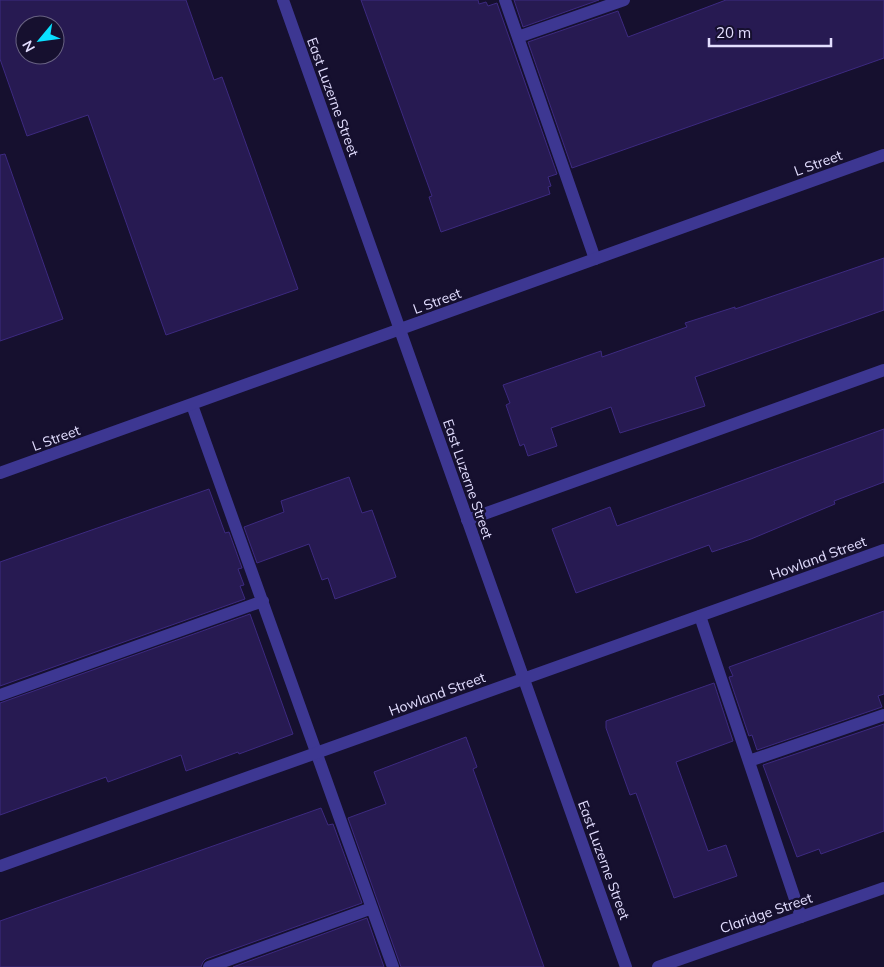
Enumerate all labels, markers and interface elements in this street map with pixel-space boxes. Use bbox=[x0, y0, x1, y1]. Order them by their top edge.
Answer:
north arrow bbox=[15, 15, 65, 65]
scale bar bbox=[709, 15, 832, 47]
text: 20 m bbox=[716, 23, 751, 42]
street label: East Luzerne Street bbox=[303, 35, 363, 159]
text: N bbox=[18, 37, 39, 55]
street label: L Street bbox=[791, 146, 845, 180]
street label: L Street bbox=[410, 284, 464, 318]
street label: East Luzerne Street bbox=[439, 417, 497, 541]
street label: L Street bbox=[29, 421, 83, 455]
street label: Howland Street bbox=[767, 532, 869, 584]
street label: Howland Street bbox=[386, 668, 488, 720]
street label: East Luzerne Street bbox=[574, 798, 634, 922]
street label: Claridge Street bbox=[717, 889, 815, 937]

